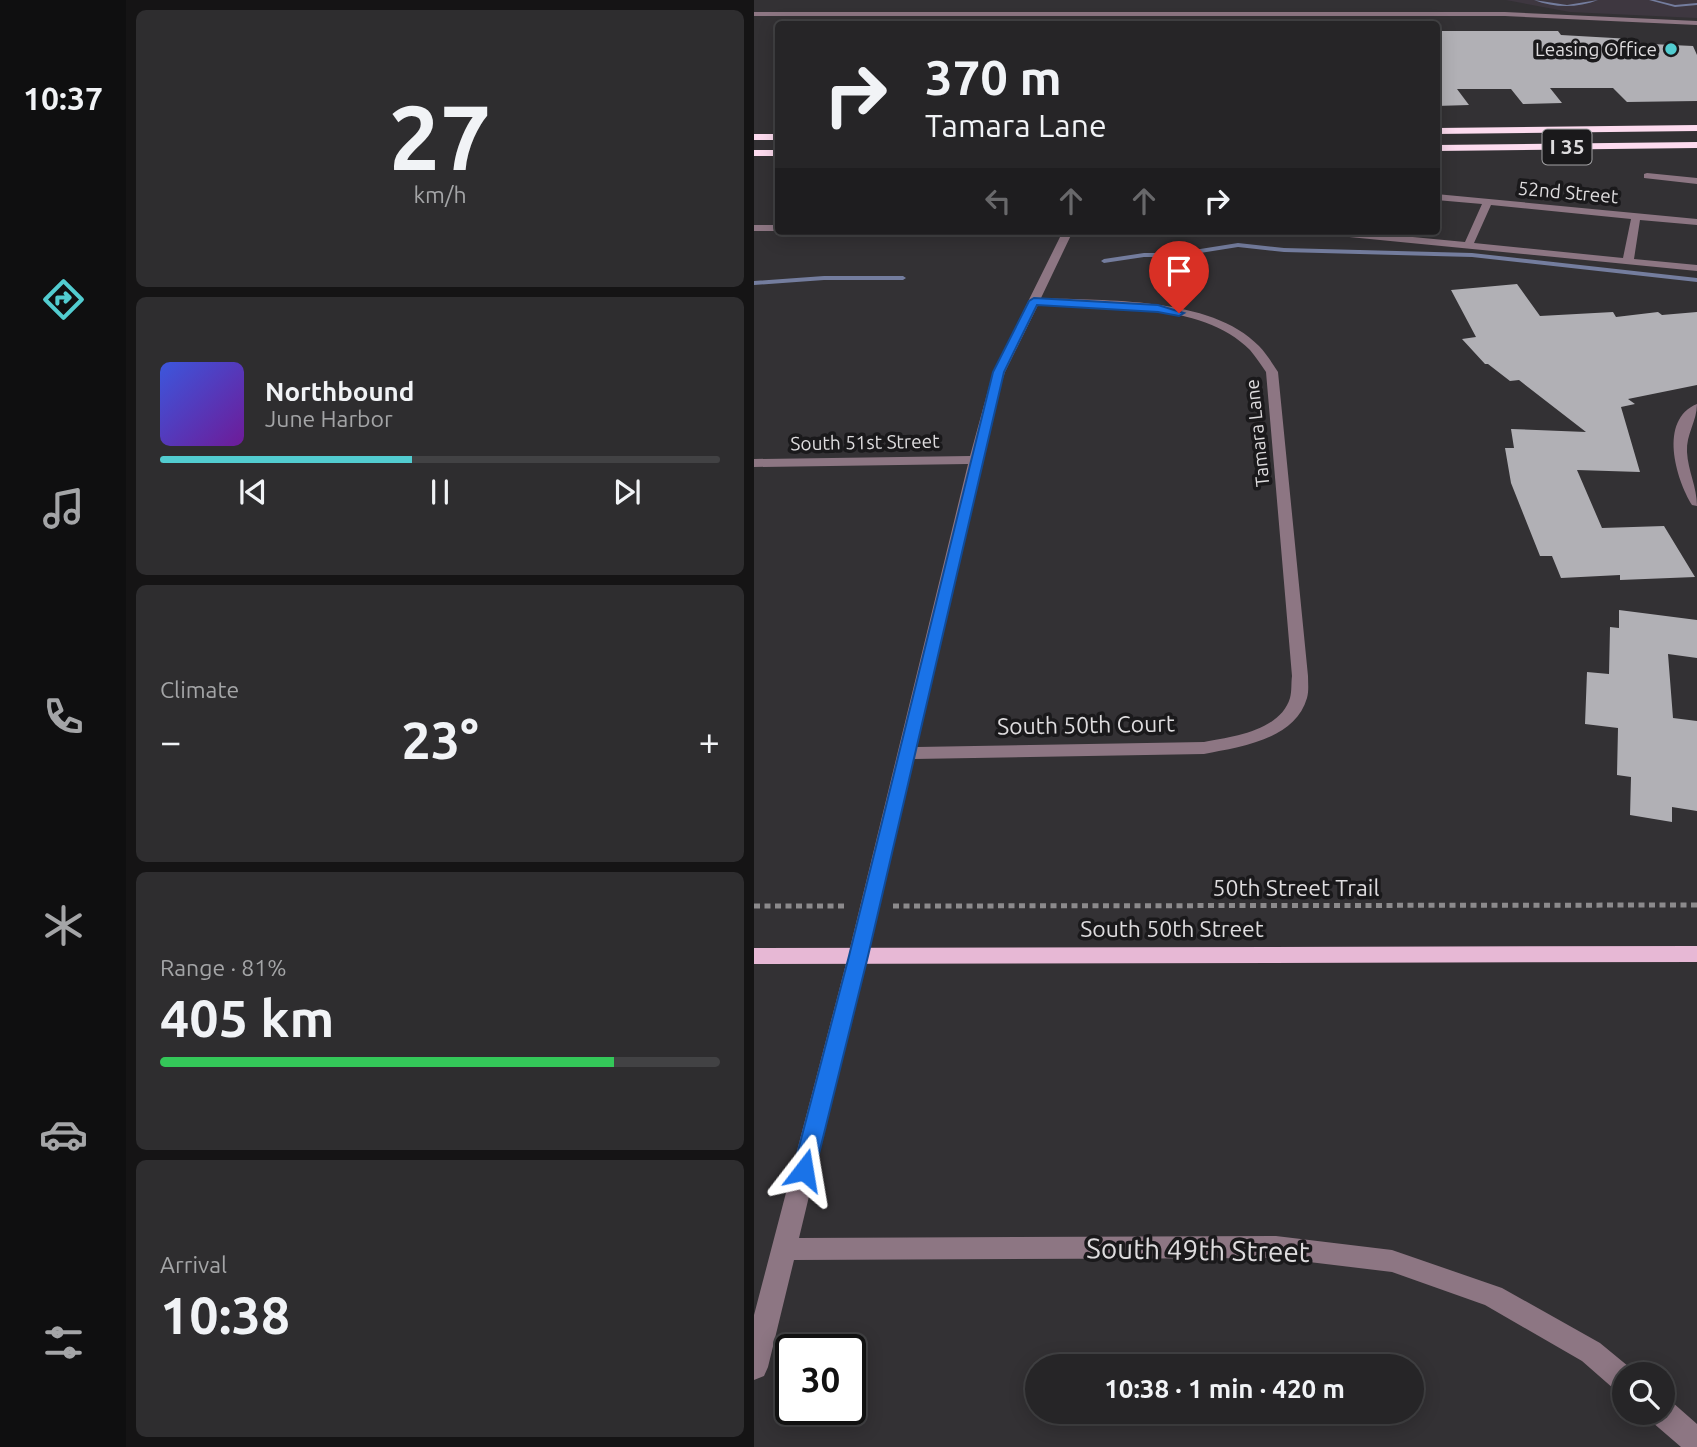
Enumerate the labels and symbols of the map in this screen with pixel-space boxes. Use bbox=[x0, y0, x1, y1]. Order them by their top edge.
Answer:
place label: Leasing Office bbox=[1535, 38, 1657, 60]
marker: Leasing Office bbox=[1663, 41, 1679, 57]
road number: I 35 bbox=[1542, 130, 1592, 164]
street label: 52nd Street bbox=[1517, 177, 1620, 207]
pin bbox=[1149, 241, 1209, 313]
street label: Tamara Lane bbox=[1240, 378, 1274, 488]
street label: South 51st Street bbox=[790, 430, 940, 454]
street label: South 50th Court bbox=[997, 710, 1175, 739]
street label: 50th Street Trail bbox=[1212, 875, 1380, 900]
street label: South 50th Street bbox=[1080, 916, 1264, 941]
position arrow bbox=[767, 1133, 841, 1207]
street label: South 49th Street bbox=[1086, 1232, 1310, 1267]
speed limit sign: 30 bbox=[775, 1334, 866, 1425]

